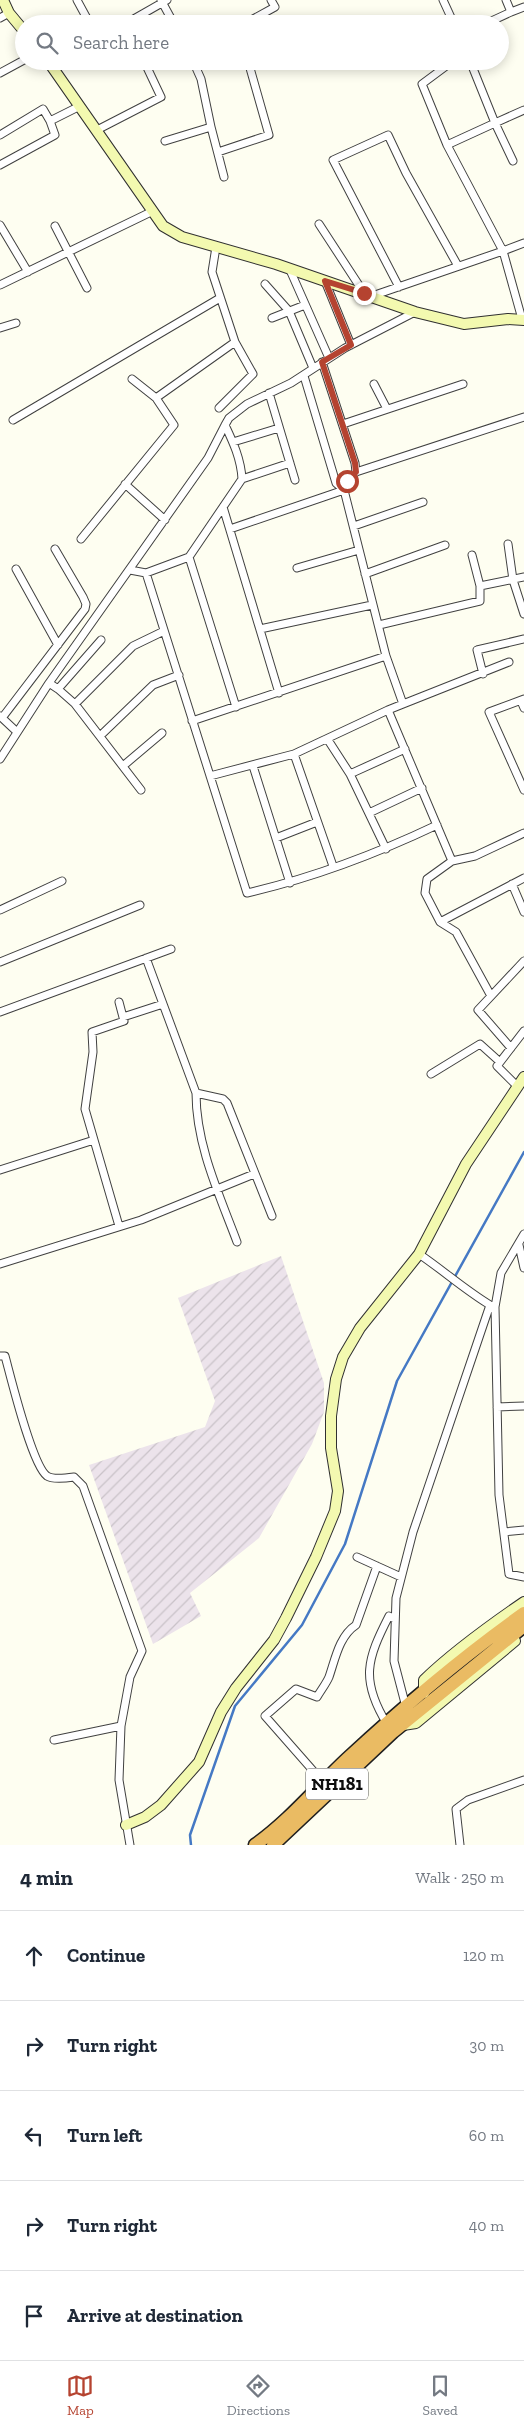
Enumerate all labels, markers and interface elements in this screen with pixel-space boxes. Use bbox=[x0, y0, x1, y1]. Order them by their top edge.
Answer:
search box bbox=[15, 15, 509, 70]
icon: search bbox=[33, 29, 61, 57]
text: Search here bbox=[73, 31, 169, 54]
route end bbox=[353, 282, 376, 305]
route start bbox=[336, 470, 359, 493]
road number: NH181 bbox=[306, 1768, 368, 1800]
text: 4 min bbox=[20, 1865, 73, 1890]
text: Walk · 250 m bbox=[416, 1868, 504, 1887]
icon: ahead bbox=[20, 1942, 48, 1970]
text: Continue bbox=[67, 1944, 145, 1967]
text: 120 m bbox=[463, 1946, 504, 1965]
icon: right bbox=[20, 2032, 48, 2060]
text: Turn right bbox=[67, 2034, 157, 2057]
text: 30 m bbox=[470, 2036, 504, 2055]
icon: left bbox=[20, 2122, 48, 2150]
text: Turn left bbox=[67, 2124, 142, 2147]
text: 60 m bbox=[469, 2126, 504, 2145]
icon: right bbox=[20, 2212, 48, 2240]
text: Turn right bbox=[67, 2214, 157, 2237]
text: 40 m bbox=[469, 2216, 504, 2235]
icon: arrive bbox=[20, 2302, 48, 2330]
text: Arrive at destination bbox=[67, 2304, 243, 2327]
tab: Map bbox=[66, 2372, 94, 2419]
tab: Directions bbox=[227, 2372, 290, 2419]
tab: Saved bbox=[423, 2372, 458, 2419]

